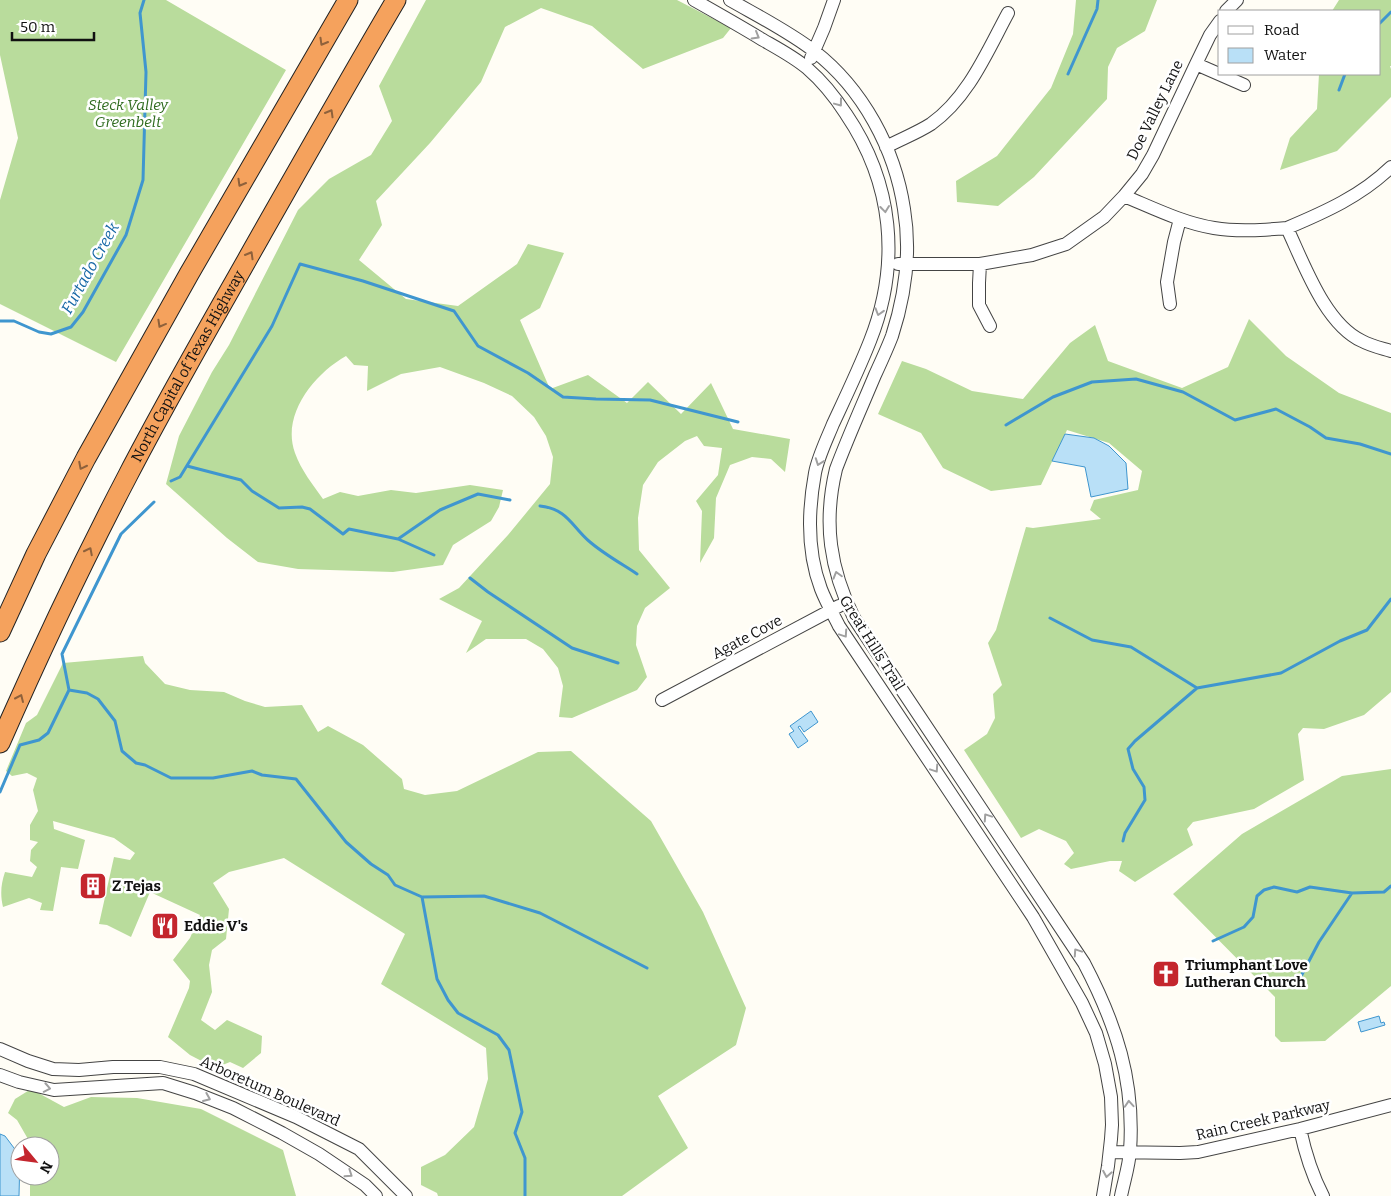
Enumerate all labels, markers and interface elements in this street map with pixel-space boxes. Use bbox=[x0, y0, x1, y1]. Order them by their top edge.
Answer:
scale bar bbox=[12, 10, 95, 42]
legend bbox=[1218, 10, 1381, 75]
text: 50 m bbox=[20, 18, 56, 36]
text: Road bbox=[1264, 21, 1299, 39]
one-way arrow bbox=[750, 29, 759, 39]
one-way arrow bbox=[319, 37, 329, 46]
text: Water bbox=[1264, 46, 1307, 64]
street label: Doe Valley Lane bbox=[1123, 57, 1187, 163]
park label: Steck Valley Greenbelt bbox=[88, 96, 169, 131]
one-way arrow bbox=[833, 97, 841, 106]
one-way arrow bbox=[324, 110, 334, 119]
one-way arrow bbox=[238, 177, 248, 186]
one-way arrow bbox=[879, 205, 890, 213]
water label: Furtado Creek bbox=[57, 219, 123, 317]
one-way arrow bbox=[244, 251, 254, 260]
street label: North Capital of Texas Highway bbox=[127, 267, 248, 465]
one-way arrow bbox=[875, 307, 885, 315]
one-way arrow bbox=[157, 318, 167, 327]
one-way arrow bbox=[815, 457, 825, 466]
one-way arrow bbox=[78, 461, 88, 470]
one-way arrow bbox=[83, 547, 93, 556]
one-way arrow bbox=[833, 572, 843, 580]
street label: Great Hills Trail bbox=[835, 592, 909, 694]
street label: Agate Cove bbox=[709, 611, 785, 663]
one-way arrow bbox=[838, 629, 848, 638]
one-way arrow bbox=[13, 694, 24, 703]
one-way arrow bbox=[929, 764, 938, 773]
one-way arrow bbox=[983, 813, 993, 822]
building icon: Z Tejas bbox=[78, 871, 108, 901]
place label: Z Tejas bbox=[112, 877, 161, 895]
restaurant icon: Eddie V's bbox=[150, 911, 180, 941]
place label: Eddie V's bbox=[184, 917, 248, 935]
one-way arrow bbox=[1073, 949, 1083, 958]
place label: Triumphant Love Lutheran Church bbox=[1185, 956, 1308, 991]
church icon: Triumphant Love Lutheran Church bbox=[1151, 959, 1181, 989]
street label: Arboretum Boulevard bbox=[197, 1052, 343, 1130]
one-way arrow bbox=[42, 1082, 51, 1092]
one-way arrow bbox=[202, 1091, 211, 1102]
street label: Rain Creek Parkway bbox=[1194, 1096, 1332, 1144]
one-way arrow bbox=[1124, 1100, 1135, 1108]
north arrow bbox=[10, 1136, 60, 1186]
text: N bbox=[36, 1158, 56, 1176]
one-way arrow bbox=[344, 1168, 353, 1177]
one-way arrow bbox=[1102, 1170, 1112, 1179]

